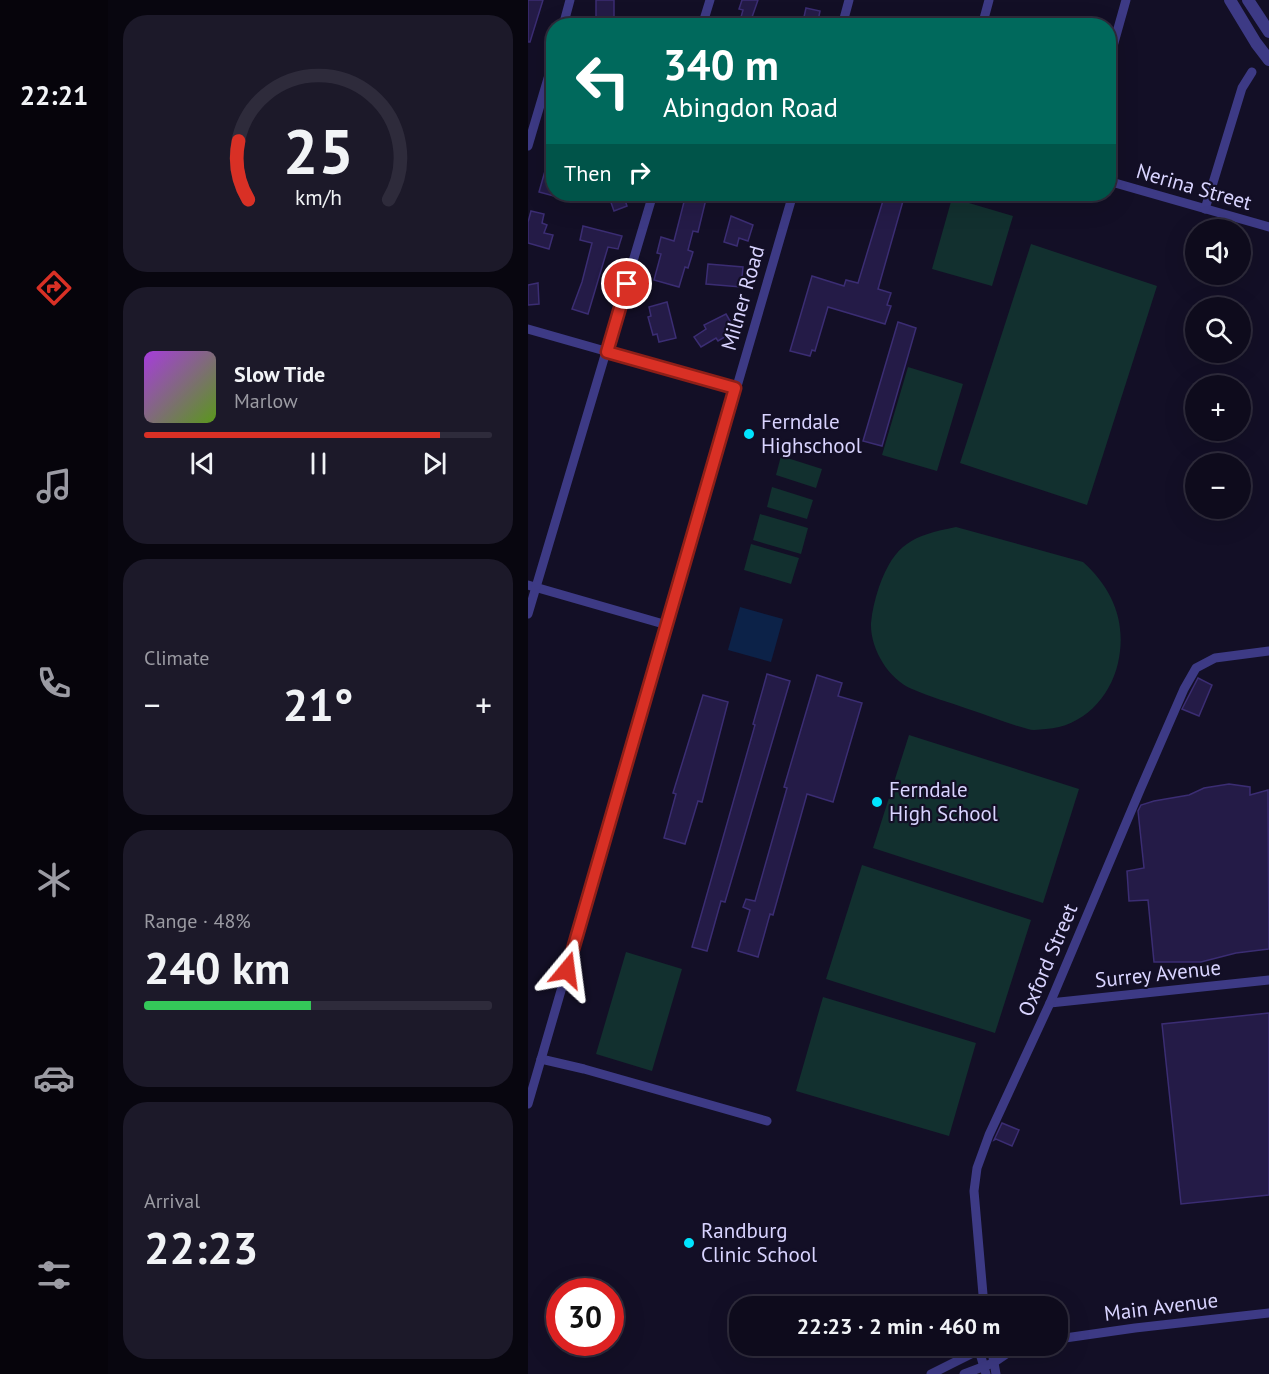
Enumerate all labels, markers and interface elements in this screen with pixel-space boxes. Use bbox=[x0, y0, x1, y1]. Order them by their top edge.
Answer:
text: 340 m bbox=[663, 37, 779, 92]
icon: left bbox=[564, 42, 642, 120]
text: 22:21 bbox=[20, 78, 88, 112]
text: Abingdon Road bbox=[663, 90, 838, 124]
text: 25 bbox=[283, 111, 353, 192]
icon: right bbox=[623, 156, 656, 189]
street label: Nerina Street bbox=[1133, 157, 1255, 216]
text: Then bbox=[564, 159, 611, 187]
text: km/h bbox=[294, 184, 341, 212]
map controls bbox=[1185, 219, 1251, 519]
button: sound bbox=[1185, 219, 1251, 285]
street label: Milner Road bbox=[715, 242, 770, 353]
pin bbox=[601, 258, 652, 309]
icon: directions bbox=[33, 267, 75, 309]
icon: arrive bbox=[610, 267, 643, 300]
button: search bbox=[1185, 297, 1251, 363]
text: Slow Tide bbox=[234, 360, 325, 388]
button: + bbox=[1185, 375, 1251, 441]
text: Marlow bbox=[234, 388, 298, 414]
place label: Ferndale Highschool bbox=[761, 408, 862, 459]
marker: Ferndale Highschool bbox=[742, 427, 756, 441]
icon: previous bbox=[186, 447, 219, 480]
icon: pause bbox=[302, 447, 335, 480]
icon: next bbox=[418, 447, 451, 480]
button: − bbox=[1185, 453, 1251, 519]
icon: music bbox=[33, 465, 75, 507]
text: Climate bbox=[144, 645, 210, 671]
icon: phone bbox=[33, 662, 75, 704]
text: 21° bbox=[283, 675, 353, 733]
text: − bbox=[144, 683, 161, 726]
text: + bbox=[475, 683, 492, 726]
place label: Ferndale High School bbox=[889, 776, 998, 827]
marker: Ferndale High School bbox=[870, 795, 884, 809]
icon: climate bbox=[33, 859, 75, 901]
street label: Oxford Street bbox=[1012, 899, 1083, 1020]
text: Range · 48% bbox=[144, 908, 251, 934]
text: 240 km bbox=[144, 938, 290, 996]
position arrow bbox=[535, 938, 599, 1002]
street label: Surrey Avenue bbox=[1094, 953, 1222, 994]
icon: car bbox=[33, 1057, 75, 1099]
text: Arrival bbox=[144, 1188, 200, 1214]
place label: Randburg Clinic School bbox=[701, 1217, 817, 1268]
text: 22:23 bbox=[144, 1218, 258, 1276]
marker: Randburg Clinic School bbox=[682, 1236, 696, 1250]
icon: filters bbox=[33, 1254, 75, 1296]
speed limit sign: 30 bbox=[546, 1278, 624, 1356]
street label: Main Avenue bbox=[1102, 1286, 1219, 1327]
text: 22:23 · 2 min · 460 m bbox=[797, 1312, 1000, 1340]

